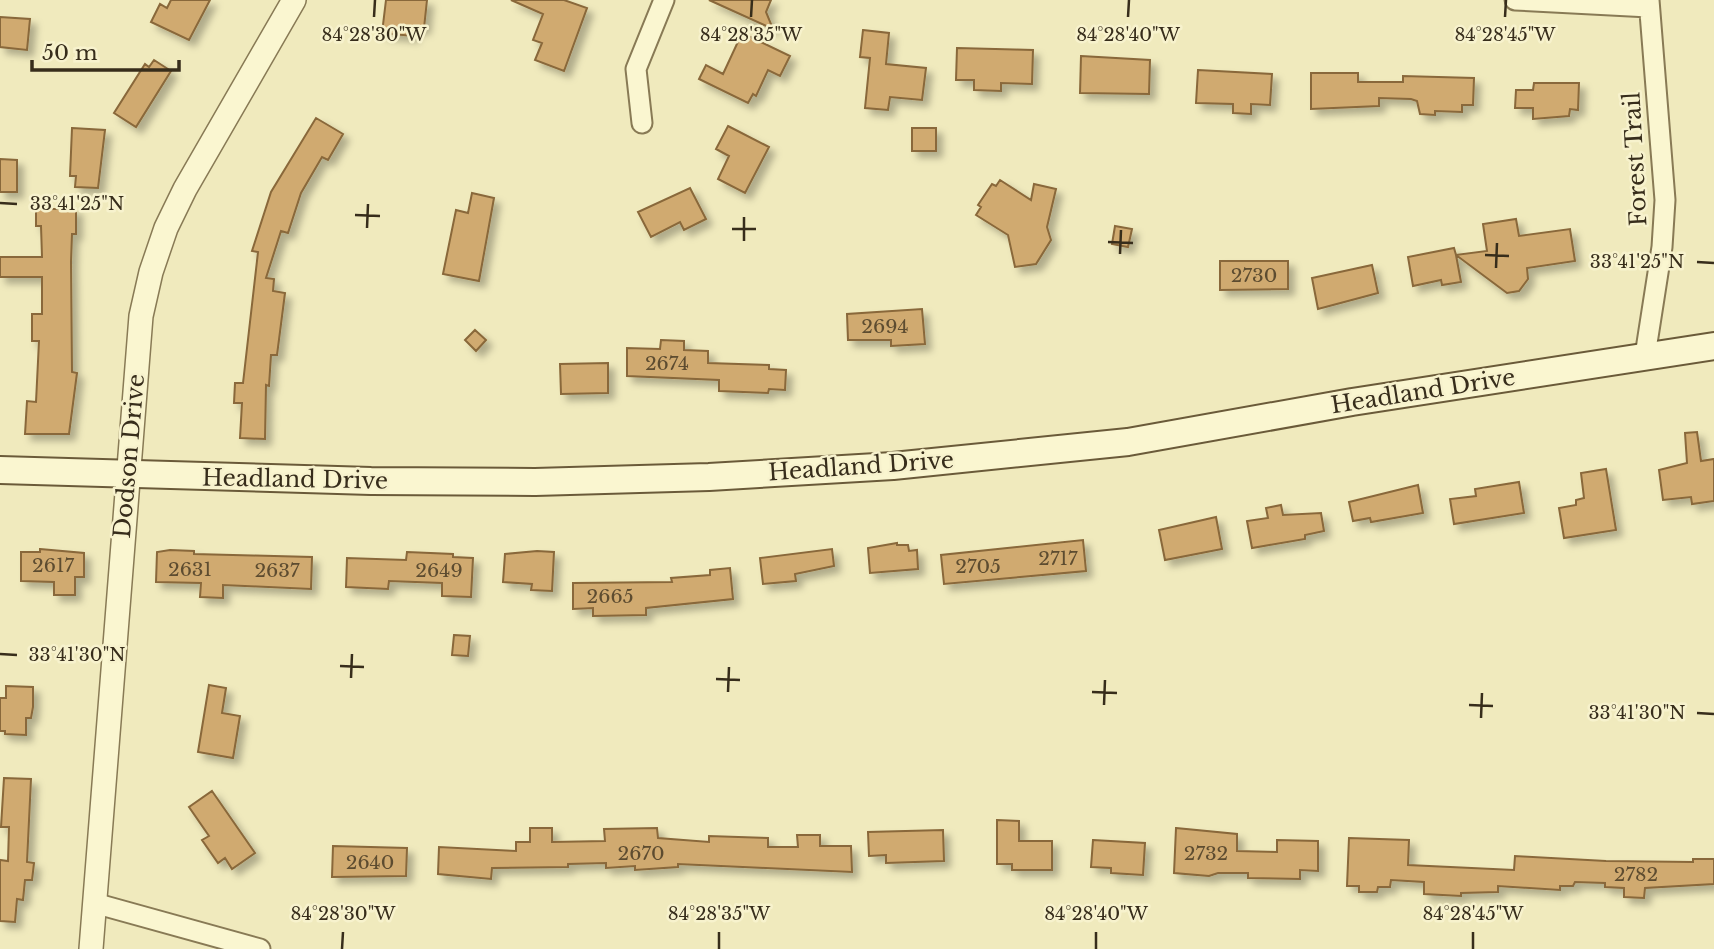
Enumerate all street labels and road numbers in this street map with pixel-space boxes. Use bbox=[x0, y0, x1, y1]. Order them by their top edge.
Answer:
street label: Forest Trail bbox=[1618, 91, 1652, 227]
street label: Headland Drive bbox=[1329, 363, 1517, 419]
street label: Dodson Drive bbox=[108, 373, 150, 539]
street label: Headland Drive bbox=[767, 446, 955, 486]
street label: Headland Drive bbox=[202, 463, 388, 495]

